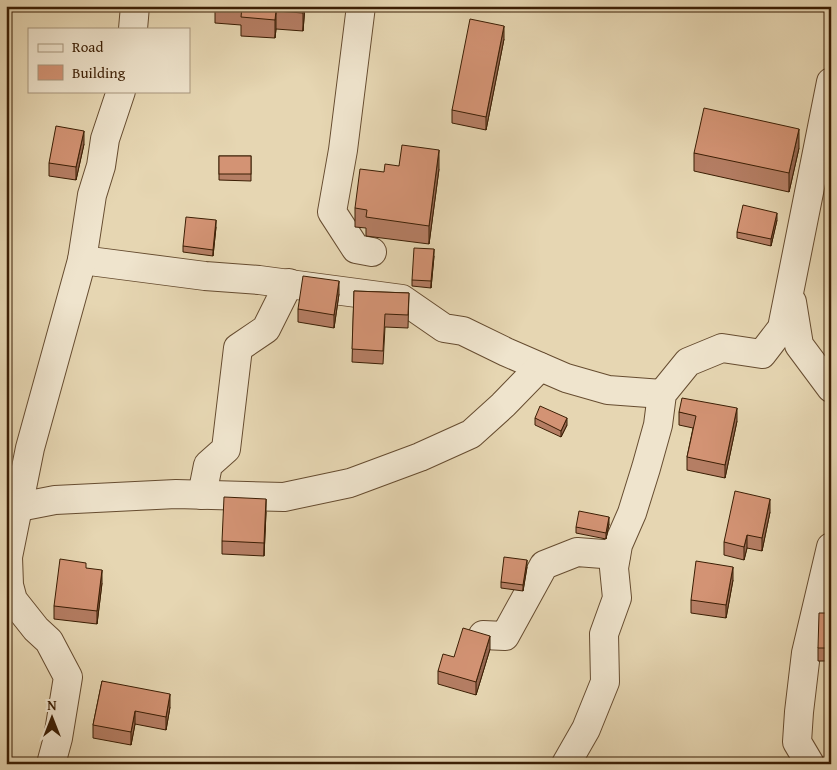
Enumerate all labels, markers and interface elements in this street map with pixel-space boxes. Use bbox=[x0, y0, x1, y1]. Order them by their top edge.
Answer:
legend bbox=[28, 28, 190, 92]
text: Road bbox=[72, 36, 103, 57]
text: Building bbox=[72, 62, 126, 83]
north arrow bbox=[28, 692, 78, 742]
text: N bbox=[47, 695, 57, 715]

